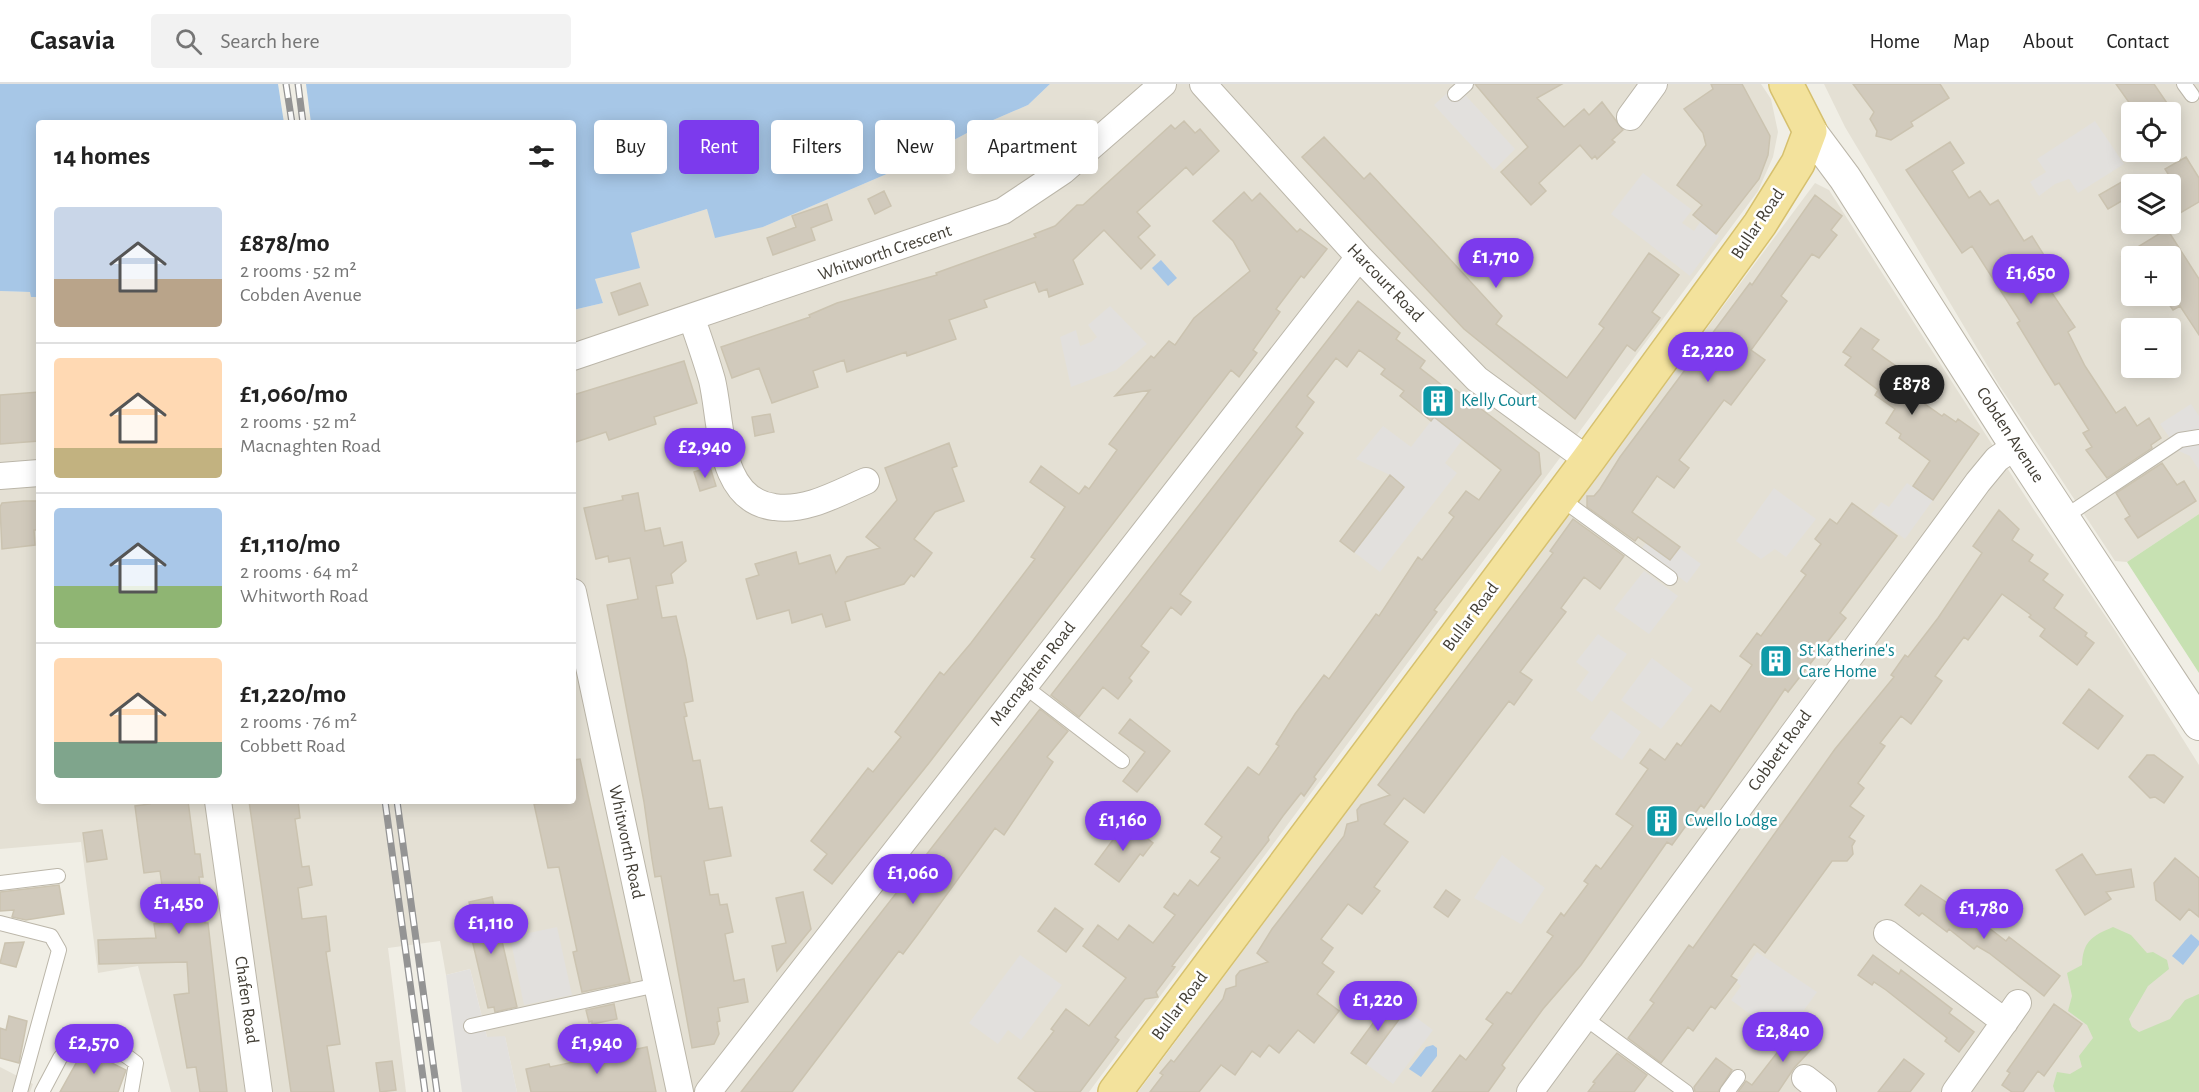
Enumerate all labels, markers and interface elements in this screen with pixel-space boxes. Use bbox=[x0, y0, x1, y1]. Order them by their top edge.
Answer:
search box bbox=[151, 14, 571, 68]
icon: search bbox=[172, 25, 205, 58]
text: Casavia bbox=[30, 27, 115, 55]
text: Search here bbox=[220, 30, 320, 52]
text: Home bbox=[1869, 31, 1920, 52]
text: Map bbox=[1953, 31, 1990, 52]
text: About bbox=[2023, 31, 2073, 52]
text: Contact bbox=[2106, 31, 2169, 52]
map controls bbox=[2121, 102, 2181, 378]
button: locate bbox=[2121, 102, 2181, 162]
chip: Buy bbox=[594, 120, 667, 174]
chip: Rent bbox=[679, 120, 759, 174]
chip: Filters bbox=[771, 120, 863, 174]
chip: New bbox=[875, 120, 955, 174]
chip: Apartment bbox=[967, 120, 1098, 174]
icon: filters bbox=[525, 140, 558, 173]
text: 14 homes bbox=[54, 143, 150, 169]
button: layers bbox=[2121, 174, 2181, 234]
street label: Bullar Road bbox=[1728, 186, 1788, 262]
street label: Whitworth Crescent bbox=[816, 222, 954, 284]
text: £878/mo bbox=[240, 230, 330, 256]
icon: home bbox=[102, 231, 174, 303]
pin: £1,710 bbox=[1447, 238, 1545, 289]
street label: Harcourt Road bbox=[1343, 240, 1427, 326]
button: + bbox=[2121, 246, 2181, 306]
text: £1,710 bbox=[1473, 247, 1519, 267]
pin: £1,650 bbox=[1982, 254, 2080, 305]
text: 2 rooms · 52 m² bbox=[240, 261, 357, 281]
text: £1,650 bbox=[2006, 263, 2056, 283]
text: Cobden Avenue bbox=[240, 285, 362, 305]
button: − bbox=[2121, 318, 2181, 378]
pin: £2,220 bbox=[1659, 332, 1757, 383]
text: £2,220 bbox=[1682, 341, 1734, 361]
pin: £878 bbox=[1876, 365, 1948, 416]
text: £878 bbox=[1893, 374, 1931, 394]
text: £1,060/mo bbox=[240, 381, 348, 407]
icon: home bbox=[102, 382, 174, 454]
building icon: Kelly Court bbox=[1420, 383, 1456, 419]
street label: Cobden Avenue bbox=[1973, 384, 2047, 486]
place label: Kelly Court bbox=[1461, 392, 1537, 410]
text: 2 rooms · 52 m² bbox=[240, 412, 357, 432]
pin: £2,940 bbox=[656, 428, 754, 479]
text: Macnaghten Road bbox=[240, 436, 381, 456]
text: £2,940 bbox=[678, 437, 732, 457]
text: £1,110/mo bbox=[240, 531, 340, 557]
icon: home bbox=[102, 532, 174, 604]
text: 2 rooms · 64 m² bbox=[240, 562, 358, 582]
street label: Bullar Road bbox=[1440, 579, 1502, 655]
text: Whitworth Road bbox=[240, 586, 368, 606]
street label: Macnaghten Road bbox=[987, 619, 1079, 729]
place label: St Katherine's Care Home bbox=[1799, 642, 1895, 681]
building icon: St Katherine's Care Home bbox=[1758, 643, 1794, 679]
text: £1,220/mo bbox=[240, 681, 346, 707]
icon: home bbox=[102, 682, 174, 754]
street label: Cobbett Road bbox=[1745, 707, 1815, 795]
text: 2 rooms · 76 m² bbox=[240, 712, 357, 732]
text: Cobbett Road bbox=[240, 736, 345, 756]
street label: Whitworth Road bbox=[605, 784, 647, 900]
pin: £1,160 bbox=[1074, 801, 1172, 852]
building icon: Cwello Lodge bbox=[1644, 803, 1680, 839]
text: £1,160 bbox=[1099, 810, 1147, 830]
place label: Cwello Lodge bbox=[1685, 812, 1778, 830]
pin: £1,060 bbox=[864, 854, 962, 905]
text: £1,060 bbox=[887, 863, 939, 883]
pin: £1,450 bbox=[130, 884, 228, 935]
pin: £1,780 bbox=[1935, 889, 2033, 940]
text: £1,450 bbox=[154, 893, 204, 913]
text: £1,780 bbox=[1959, 898, 2009, 918]
pin: £1,110 bbox=[442, 904, 540, 955]
text: £1,110 bbox=[468, 913, 514, 933]
street label: Chafen Road bbox=[231, 955, 261, 1045]
street label: Bullar Road bbox=[1149, 968, 1211, 1044]
pin: £1,220 bbox=[1329, 981, 1427, 1032]
text: £1,220 bbox=[1353, 990, 1403, 1010]
pin: £2,840 bbox=[1734, 1012, 1832, 1063]
text: £2,840 bbox=[1756, 1021, 1810, 1041]
pin: £2,570 bbox=[45, 1024, 143, 1075]
pin: £1,940 bbox=[548, 1024, 646, 1075]
text: £2,570 bbox=[69, 1033, 119, 1053]
text: £1,940 bbox=[572, 1033, 622, 1053]

